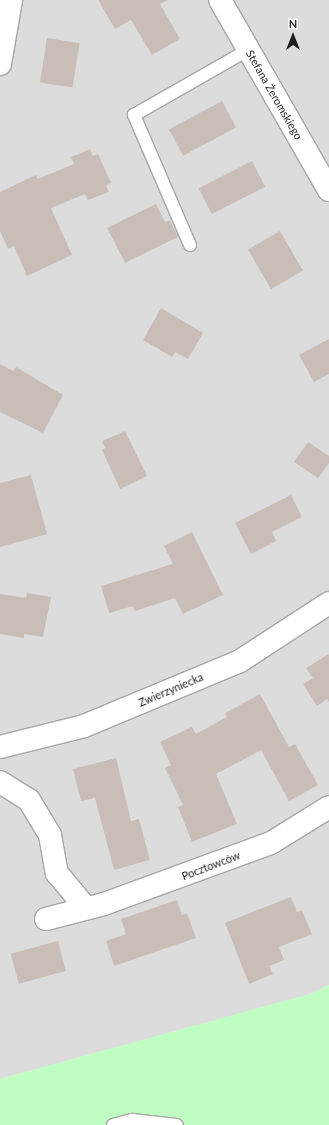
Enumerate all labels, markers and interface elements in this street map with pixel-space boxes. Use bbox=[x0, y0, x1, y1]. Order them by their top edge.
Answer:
north arrow bbox=[273, 16, 313, 56]
text: N bbox=[289, 17, 297, 30]
street label: Stefana Żeromskiego bbox=[243, 48, 305, 142]
street label: Zwierzyniecka bbox=[137, 670, 205, 710]
street label: Pocztowców bbox=[180, 849, 242, 883]

